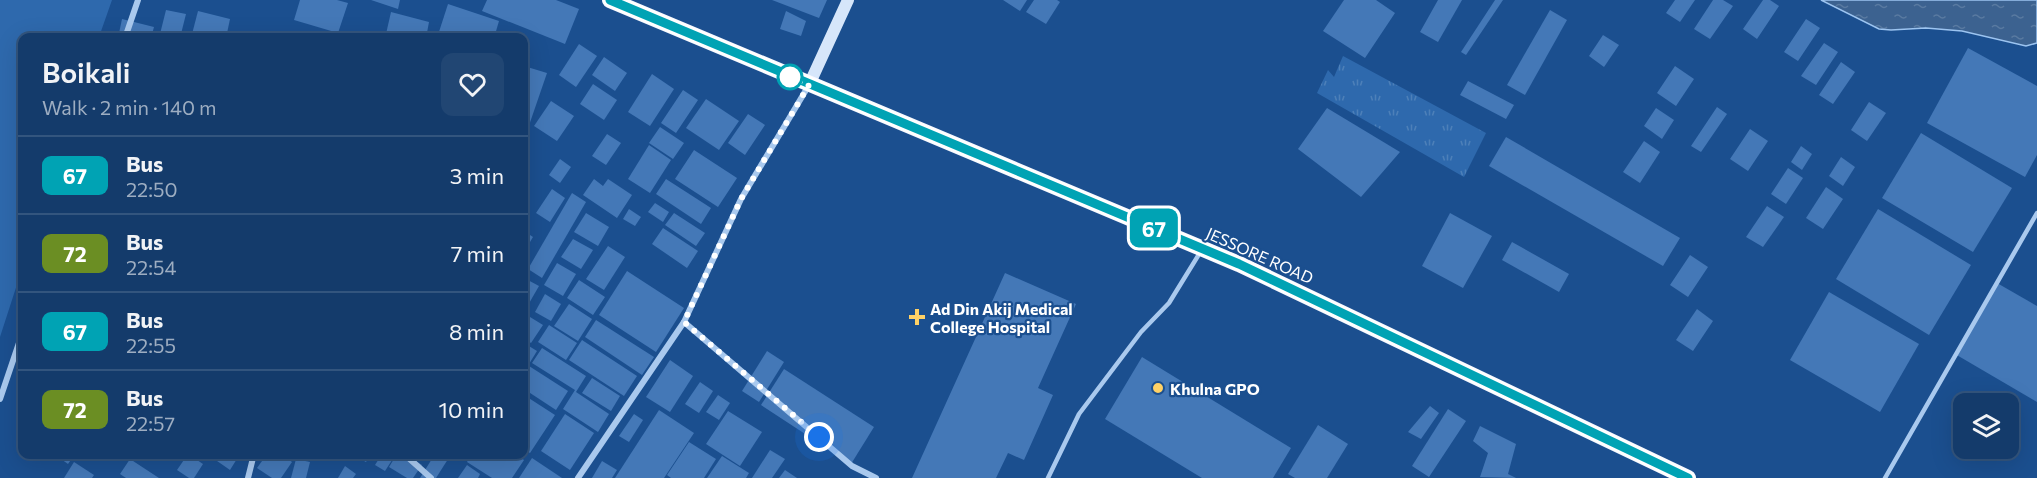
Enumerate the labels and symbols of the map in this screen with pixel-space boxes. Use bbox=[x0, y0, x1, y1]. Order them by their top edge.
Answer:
unlabelled marker bbox=[777, 64, 803, 90]
line badge: 67 bbox=[1127, 208, 1181, 248]
street label: JESSORE ROAD bbox=[1204, 223, 1316, 287]
place label: Ad Din Akij Medical College Hospital bbox=[930, 299, 1073, 336]
marker: Ad Din Akij Medical College Hospital bbox=[908, 308, 926, 326]
place label: Khulna GPO bbox=[1170, 379, 1260, 398]
marker: Khulna GPO bbox=[1151, 381, 1165, 395]
your location bbox=[804, 422, 834, 452]

